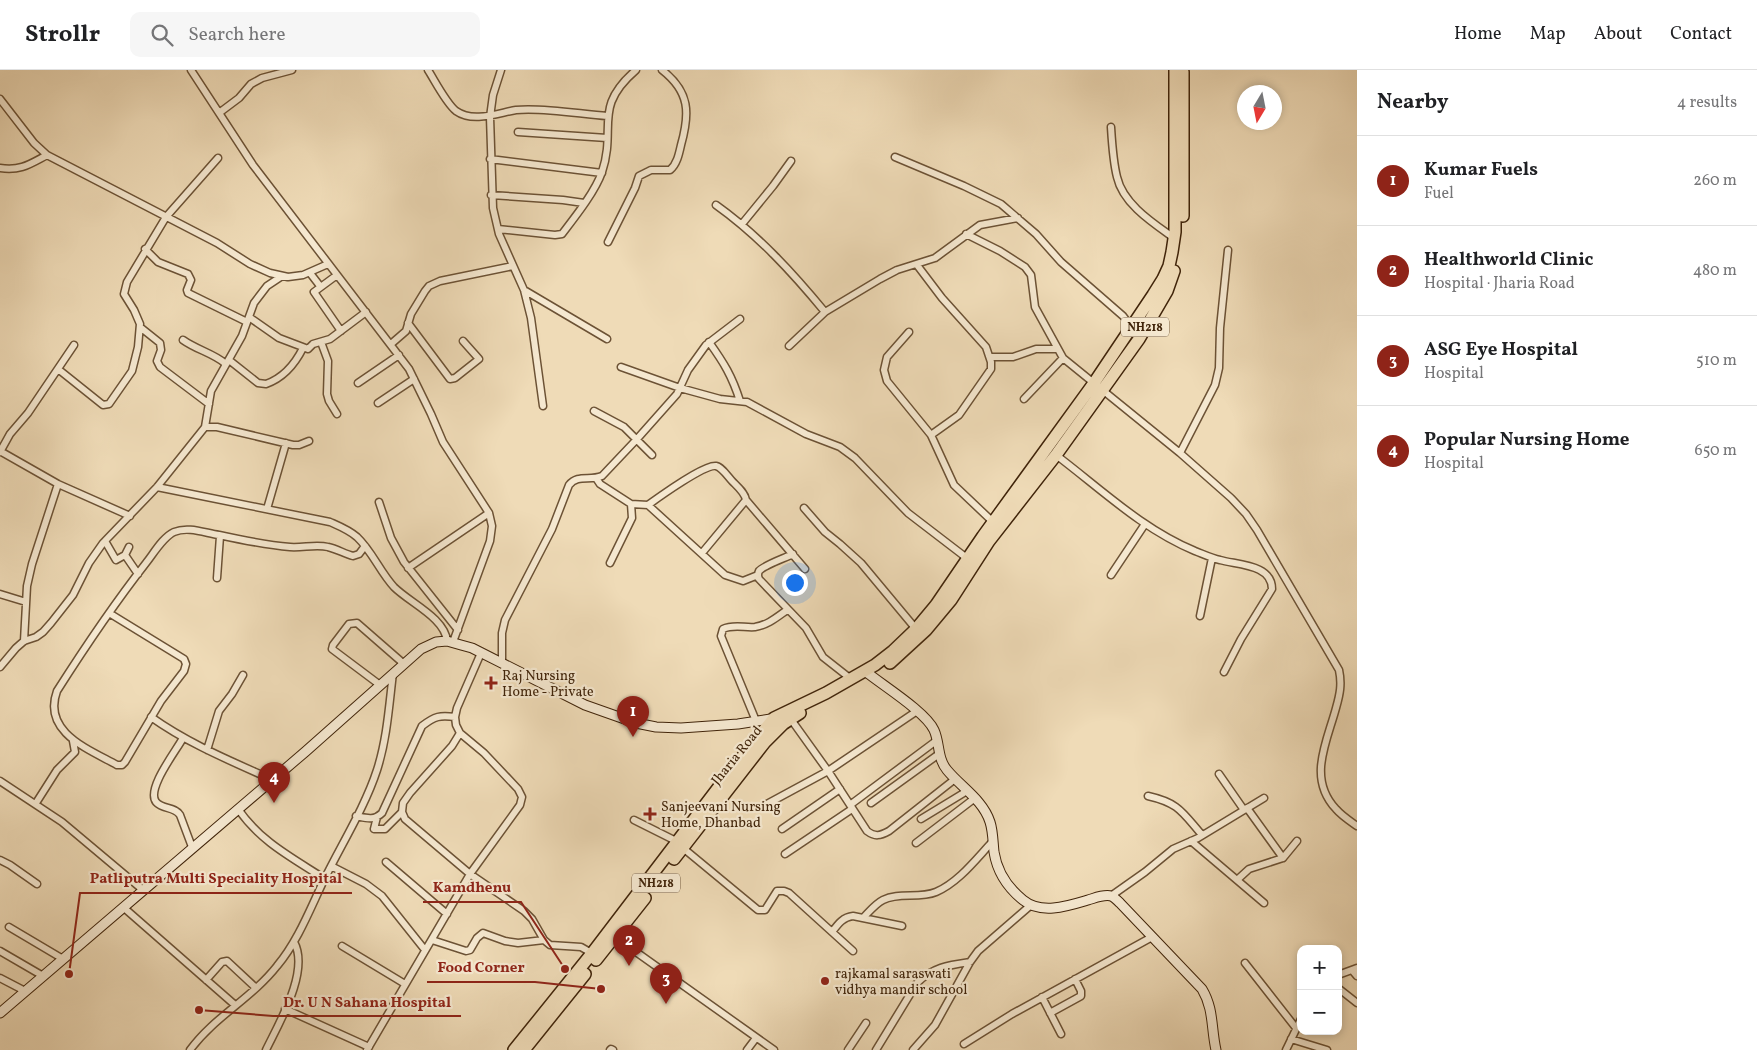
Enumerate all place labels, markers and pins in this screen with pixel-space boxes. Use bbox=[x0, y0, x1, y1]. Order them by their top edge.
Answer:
place label: Raj Nursing Home - Private bbox=[502, 667, 594, 702]
marker: Raj Nursing Home - Private bbox=[484, 676, 498, 690]
pin: 1 bbox=[617, 696, 649, 737]
pin: 4 bbox=[258, 762, 290, 803]
place label: Sanjeevani Nursing Home, Dhanbad bbox=[661, 798, 781, 833]
marker: Sanjeevani Nursing Home, Dhanbad bbox=[643, 807, 657, 821]
callout: Patliputra Multi Speciality Hospital bbox=[80, 863, 352, 893]
callout: Kamdhenu bbox=[423, 872, 521, 902]
pin: 2 bbox=[613, 925, 645, 966]
callout: Food Corner bbox=[427, 952, 535, 982]
pin: 3 bbox=[650, 963, 682, 1004]
place label: rajkamal saraswati vidhya mandir school bbox=[835, 965, 967, 1000]
marker: rajkamal saraswati vidhya mandir school bbox=[819, 975, 831, 987]
callout: Dr. U N Sahana Hospital bbox=[273, 986, 461, 1016]

